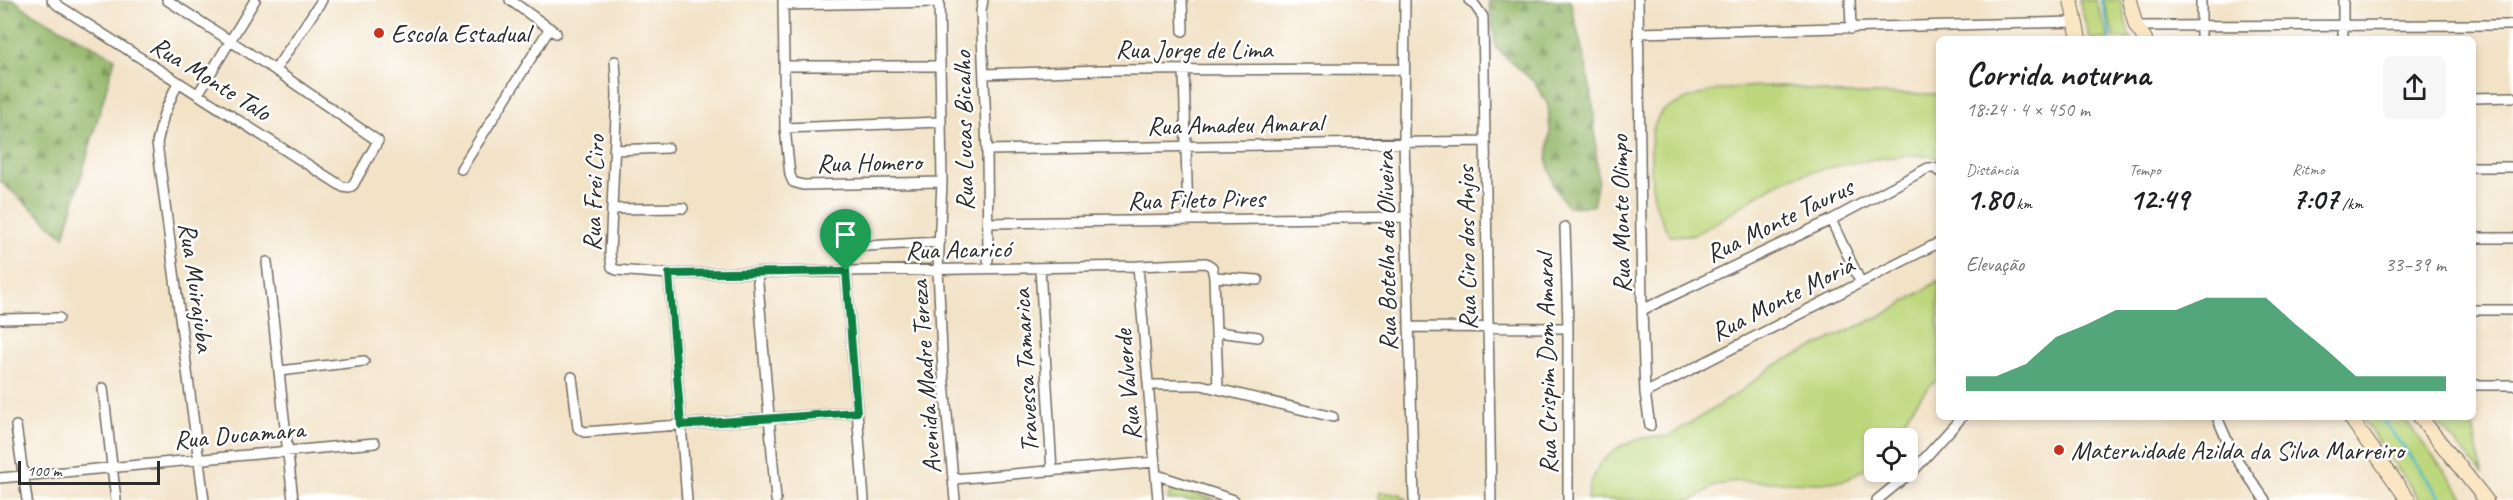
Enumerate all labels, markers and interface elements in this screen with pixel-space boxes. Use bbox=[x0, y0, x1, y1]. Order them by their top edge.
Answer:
place label: Escola Estadual bbox=[391, 17, 534, 50]
marker: Escola Estadual bbox=[372, 26, 386, 40]
street label: Rua Monte Talo bbox=[144, 28, 279, 129]
street label: Rua Jorge de Lima bbox=[1116, 33, 1274, 66]
street label: Rua Lucas Bicalho bbox=[946, 49, 981, 211]
text: Corrida noturna bbox=[1966, 53, 2150, 95]
button: share bbox=[2383, 56, 2446, 119]
text: 18:24 · 4 × 450 m bbox=[1966, 97, 2090, 122]
street label: Rua Amadeu Amaral bbox=[1147, 106, 1328, 143]
street label: Rua Frei Ciro bbox=[575, 133, 612, 252]
street label: Rua Monte Olimpo bbox=[1603, 133, 1638, 293]
street label: Rua Homero bbox=[816, 145, 925, 180]
street label: Rua Botelho de Oliveira bbox=[1368, 149, 1405, 351]
text: Distância bbox=[1966, 160, 2018, 180]
text: Tempo bbox=[2129, 160, 2161, 180]
text: Ritmo bbox=[2292, 160, 2324, 180]
street label: Rua Ciro dos Anjos bbox=[1449, 164, 1484, 330]
street label: Rua Monte Taurus bbox=[1700, 170, 1860, 270]
text: 1.80 bbox=[1966, 180, 2012, 218]
text: 12:49 bbox=[2129, 180, 2189, 218]
text: 7:07 bbox=[2292, 180, 2338, 218]
street label: Rua Fileto Pires bbox=[1127, 182, 1267, 217]
text: km bbox=[2012, 194, 2032, 214]
text: /km bbox=[2338, 194, 2363, 214]
pin bbox=[820, 209, 871, 271]
icon: arrive bbox=[829, 218, 862, 251]
street label: Rua Muirajuba bbox=[171, 220, 222, 355]
street label: Rua Acaricó bbox=[905, 232, 1015, 267]
street label: Rua Monte Moriá bbox=[1705, 247, 1862, 349]
street label: Rua Crispim Dom Amaral bbox=[1528, 249, 1565, 474]
text: Elevação bbox=[1966, 252, 2024, 277]
text: 33–39 m bbox=[2385, 252, 2446, 277]
street label: Avenida Madre Tereza bbox=[902, 278, 949, 475]
street label: Travessa Tamarica bbox=[1005, 286, 1046, 454]
street label: Rua Valverde bbox=[1106, 327, 1149, 442]
street label: Rua Ducamara bbox=[172, 412, 308, 457]
map controls bbox=[1864, 428, 1918, 482]
button: locate bbox=[1864, 428, 1918, 482]
place label: Maternidade Azilda da Silva Marreiro bbox=[2071, 434, 2407, 467]
marker: Maternidade Azilda da Silva Marreiro bbox=[2052, 443, 2066, 457]
scale bar bbox=[18, 458, 160, 486]
text: 100 m bbox=[27, 461, 61, 481]

